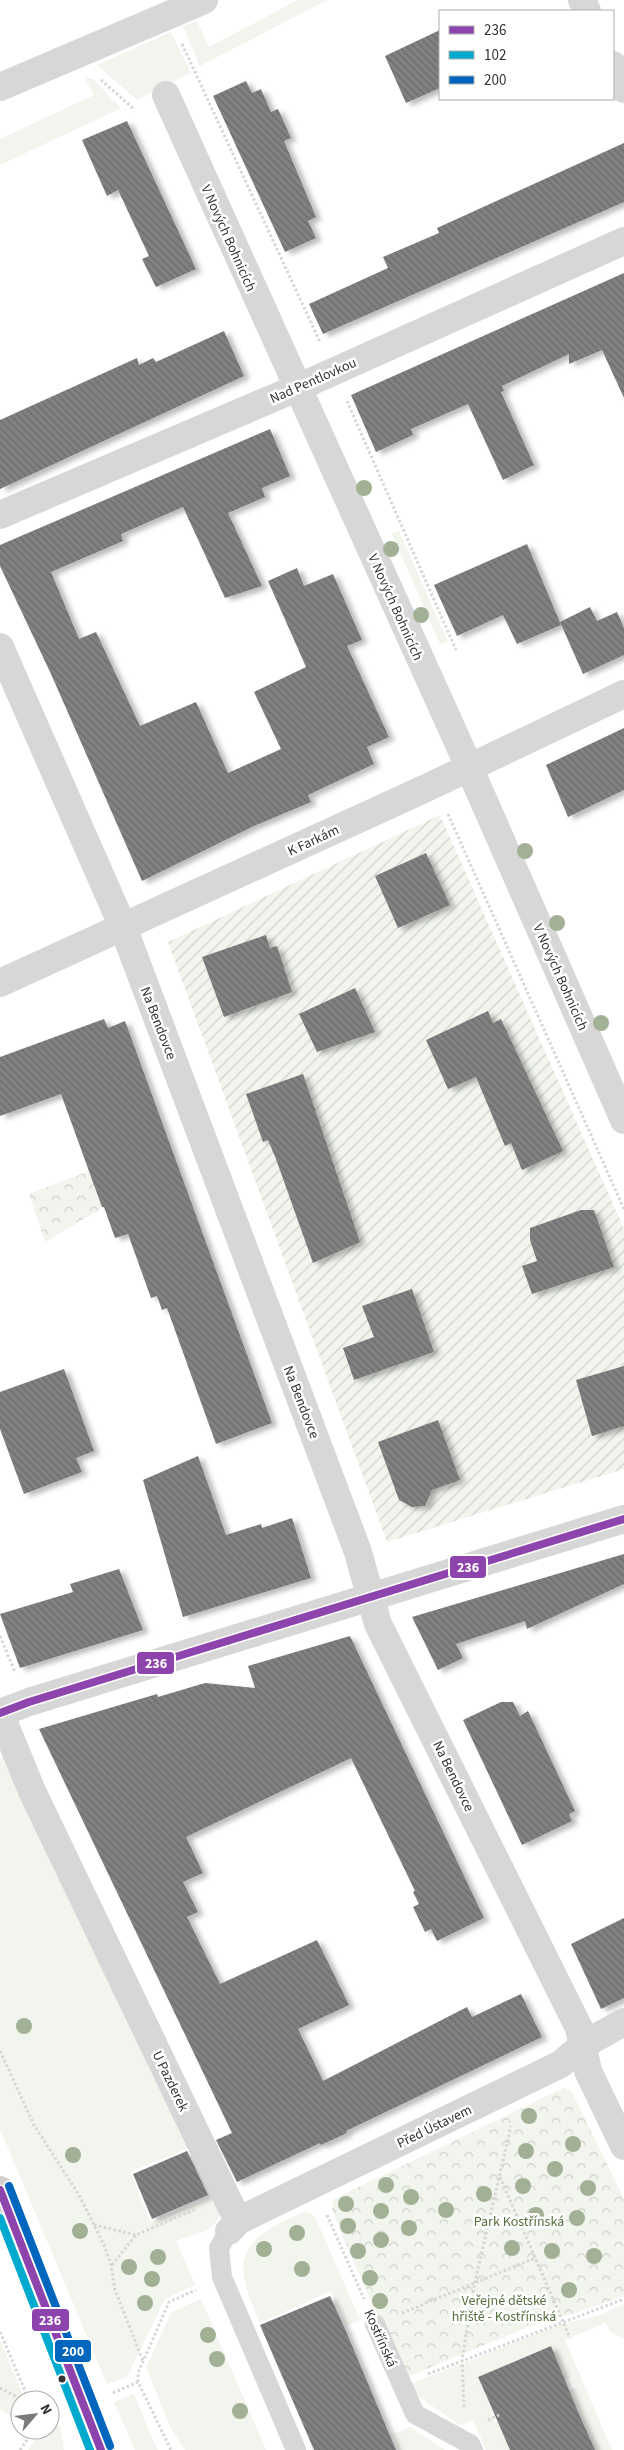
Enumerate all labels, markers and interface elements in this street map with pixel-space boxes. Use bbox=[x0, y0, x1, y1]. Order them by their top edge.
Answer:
legend bbox=[439, 10, 614, 100]
text: 236 bbox=[484, 20, 506, 41]
text: 102 bbox=[484, 45, 506, 66]
text: 200 bbox=[484, 70, 506, 91]
street label: V Nových Bohnicích bbox=[196, 182, 261, 295]
street label: Nad Pentlovkou bbox=[267, 353, 360, 409]
street label: V Nových Bohnicích bbox=[363, 551, 428, 664]
street label: K Farkám bbox=[284, 820, 342, 862]
street label: V Nových Bohnicích bbox=[528, 921, 593, 1034]
street label: Na Bendovce bbox=[135, 984, 181, 1063]
street label: Na Bendovce bbox=[278, 1363, 324, 1442]
line badge: 236 bbox=[449, 1555, 487, 1579]
text: 236 bbox=[457, 1558, 479, 1578]
line badge: 236 bbox=[136, 1651, 175, 1675]
text: 236 bbox=[145, 1654, 167, 1674]
street label: Na Bendovce bbox=[427, 1738, 479, 1815]
street label: U Pazderek bbox=[147, 2048, 193, 2115]
street label: Před Ústavem bbox=[394, 2100, 475, 2154]
park label: Park Kostřínská bbox=[474, 2212, 564, 2232]
park label: Veřejné dětské hřiště - Kostřínská bbox=[452, 2291, 556, 2327]
street label: Kostřínská bbox=[358, 2306, 402, 2371]
line badge: 236 bbox=[31, 2308, 70, 2332]
text: 236 bbox=[39, 2311, 61, 2331]
line badge: 200 bbox=[54, 2339, 92, 2363]
text: 200 bbox=[62, 2342, 84, 2362]
unlabelled marker bbox=[57, 2374, 67, 2384]
north arrow bbox=[10, 2390, 60, 2440]
text: N bbox=[35, 2401, 57, 2418]

